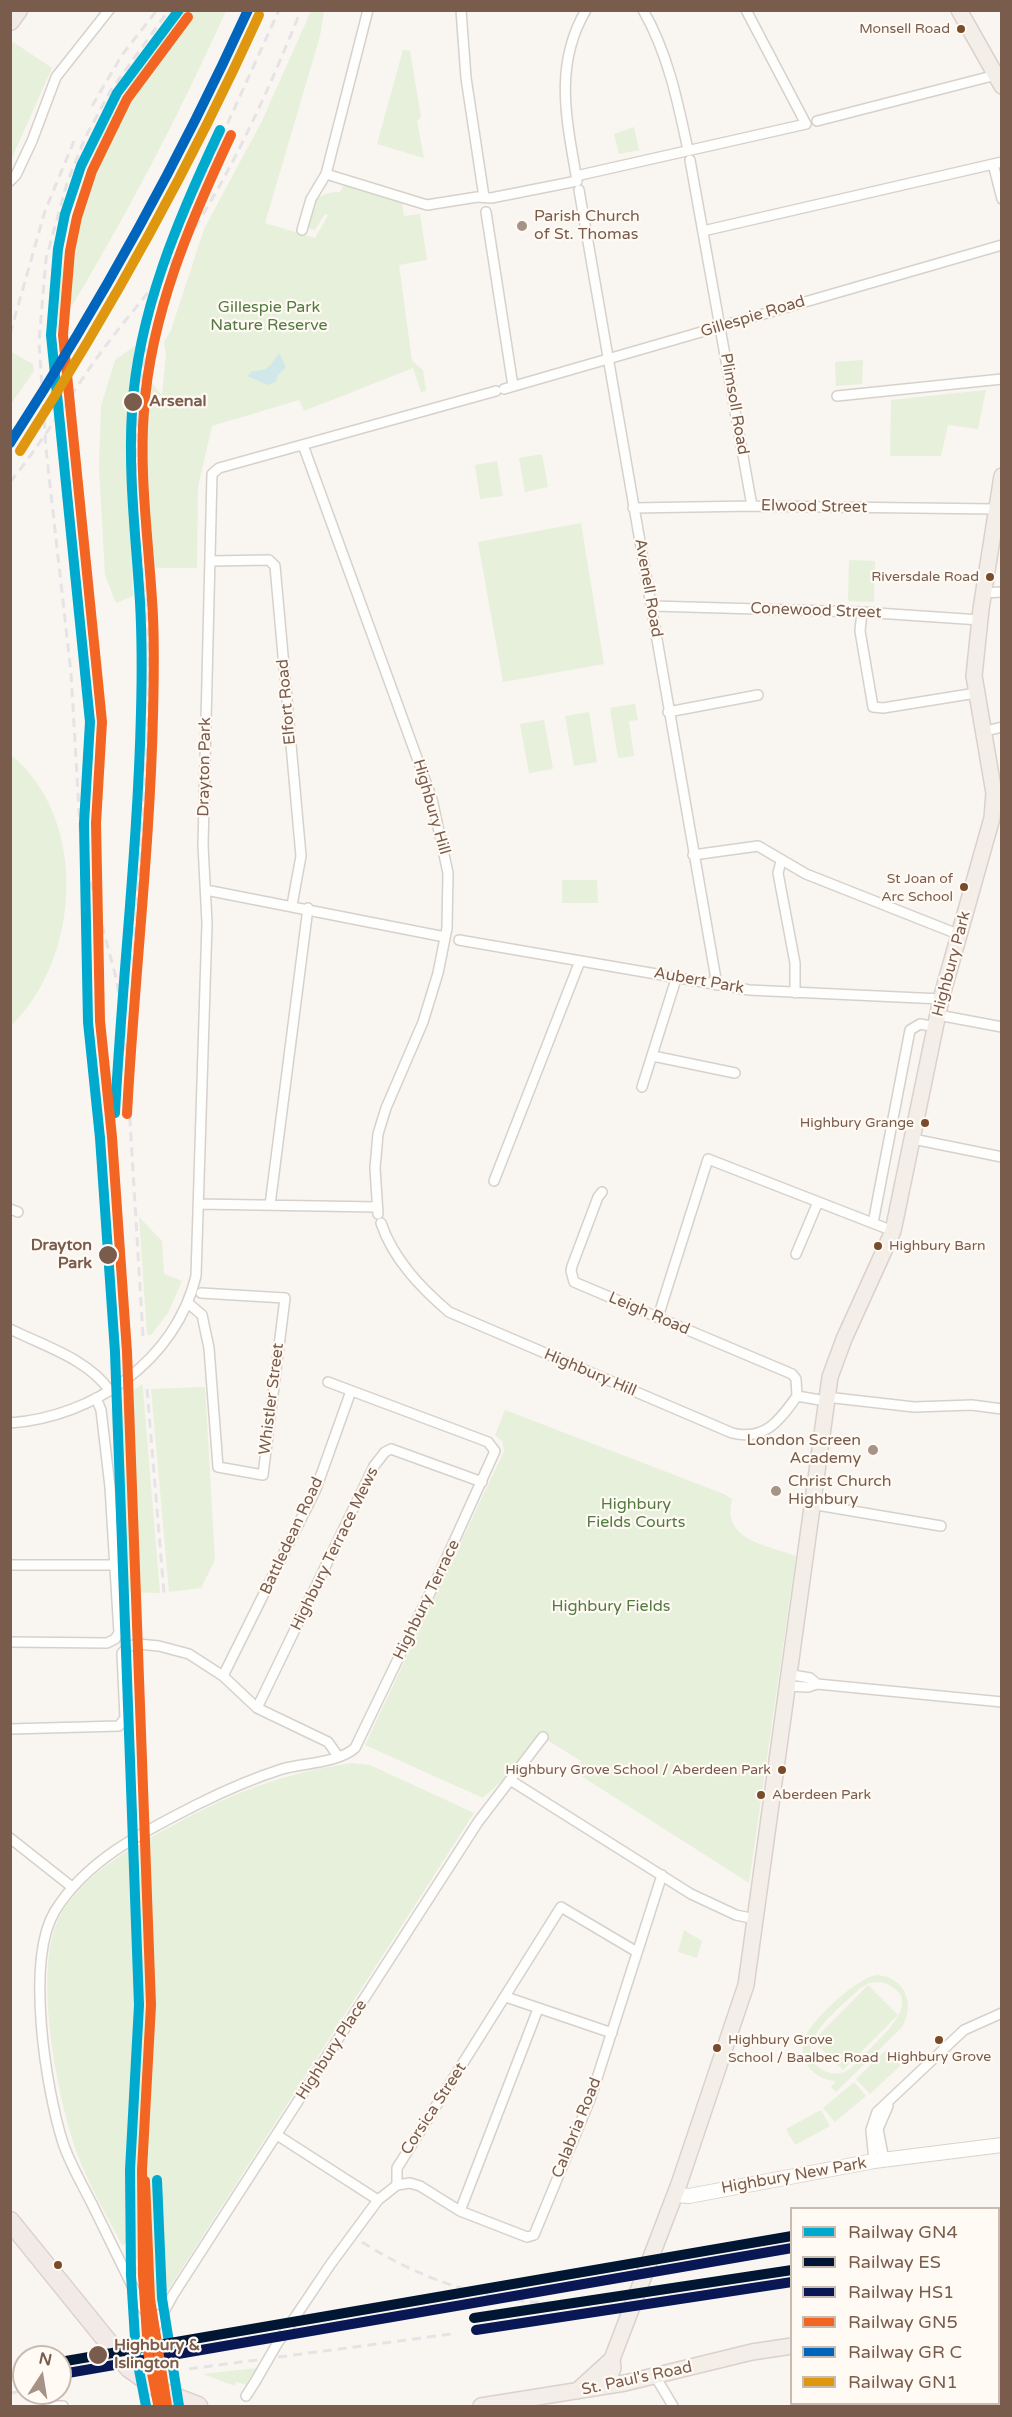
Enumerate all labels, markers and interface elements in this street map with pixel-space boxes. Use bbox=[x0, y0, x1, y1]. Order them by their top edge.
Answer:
place label: Monsell Road bbox=[859, 21, 950, 37]
marker: Monsell Road bbox=[955, 23, 967, 35]
place label: Parish Church of St. Thomas bbox=[534, 207, 640, 245]
marker: Parish Church of St. Thomas bbox=[515, 219, 529, 233]
street label: Gillespie Road bbox=[698, 292, 808, 342]
park label: Gillespie Park Nature Reserve bbox=[210, 298, 328, 336]
street label: Plimsoll Road bbox=[716, 352, 752, 456]
marker: Arsenal bbox=[122, 391, 144, 413]
place label: Arsenal bbox=[149, 392, 206, 412]
street label: Elwood Street bbox=[761, 496, 867, 518]
street label: Avenell Road bbox=[630, 537, 666, 639]
place label: Riversdale Road bbox=[871, 569, 979, 585]
marker: Riversdale Road bbox=[984, 571, 996, 583]
street label: Conewood Street bbox=[750, 599, 882, 623]
street label: Elfort Road bbox=[274, 658, 300, 746]
street label: Drayton Park bbox=[195, 717, 215, 817]
street label: Highbury Hill bbox=[408, 757, 454, 857]
place label: St Joan of Arc School bbox=[881, 871, 953, 904]
marker: St Joan of Arc School bbox=[958, 881, 970, 893]
street label: Highbury Park bbox=[929, 909, 975, 1019]
street label: Aubert Park bbox=[652, 964, 746, 998]
place label: Highbury Grange bbox=[800, 1115, 914, 1131]
marker: Highbury Grange bbox=[919, 1117, 931, 1129]
place label: Drayton Park bbox=[31, 1236, 92, 1274]
place label: Highbury Barn bbox=[889, 1238, 986, 1254]
marker: Highbury Barn bbox=[872, 1240, 884, 1252]
marker: Drayton Park bbox=[97, 1244, 119, 1266]
street label: Leigh Road bbox=[605, 1288, 693, 1340]
street label: Whistler Street bbox=[256, 1342, 288, 1456]
street label: Highbury Hill bbox=[541, 1345, 639, 1401]
place label: London Screen Academy bbox=[746, 1431, 861, 1469]
marker: London Screen Academy bbox=[866, 1443, 880, 1457]
street label: Highbury Terrace Mews bbox=[287, 1464, 383, 1634]
place label: Christ Church Highbury bbox=[788, 1472, 892, 1510]
street label: Battledean Road bbox=[256, 1474, 328, 1598]
marker: Christ Church Highbury bbox=[769, 1484, 783, 1498]
park label: Highbury Fields Courts bbox=[587, 1495, 685, 1533]
street label: Highbury Terrace bbox=[390, 1537, 464, 1663]
park label: Highbury Fields bbox=[552, 1597, 670, 1617]
place label: Highbury Grove School / Aberdeen Park bbox=[505, 1762, 771, 1778]
marker: Highbury Grove School / Aberdeen Park bbox=[776, 1764, 788, 1776]
place label: Aberdeen Park bbox=[772, 1787, 871, 1803]
marker: Aberdeen Park bbox=[755, 1789, 767, 1801]
street label: Highbury Place bbox=[292, 1996, 372, 2104]
place label: Highbury Grove School / Baalbec Road bbox=[728, 2032, 879, 2064]
marker: Highbury Grove bbox=[933, 2034, 945, 2046]
marker: Highbury Grove School / Baalbec Road bbox=[711, 2042, 723, 2054]
place label: Highbury Grove bbox=[887, 2049, 991, 2065]
street label: Corsica Street bbox=[397, 2059, 471, 2159]
street label: Calabria Road bbox=[548, 2075, 606, 2181]
street label: Highbury New Park bbox=[720, 2154, 868, 2198]
legend bbox=[790, 2207, 1000, 2405]
text: Railway GN4 bbox=[848, 2221, 958, 2243]
text: Railway ES bbox=[848, 2251, 941, 2273]
unlabelled marker bbox=[52, 2259, 64, 2271]
text: Railway HS1 bbox=[848, 2281, 954, 2303]
text: Railway GN5 bbox=[848, 2311, 958, 2333]
place label: Highbury & Islington bbox=[114, 2336, 200, 2374]
text: Railway GR C bbox=[848, 2341, 962, 2363]
marker: Highbury & Islington bbox=[87, 2344, 109, 2366]
north arrow bbox=[12, 2345, 72, 2405]
text: N bbox=[37, 2348, 54, 2370]
street label: St. Paul's Road bbox=[580, 2358, 694, 2400]
text: Railway GN1 bbox=[848, 2371, 958, 2393]

